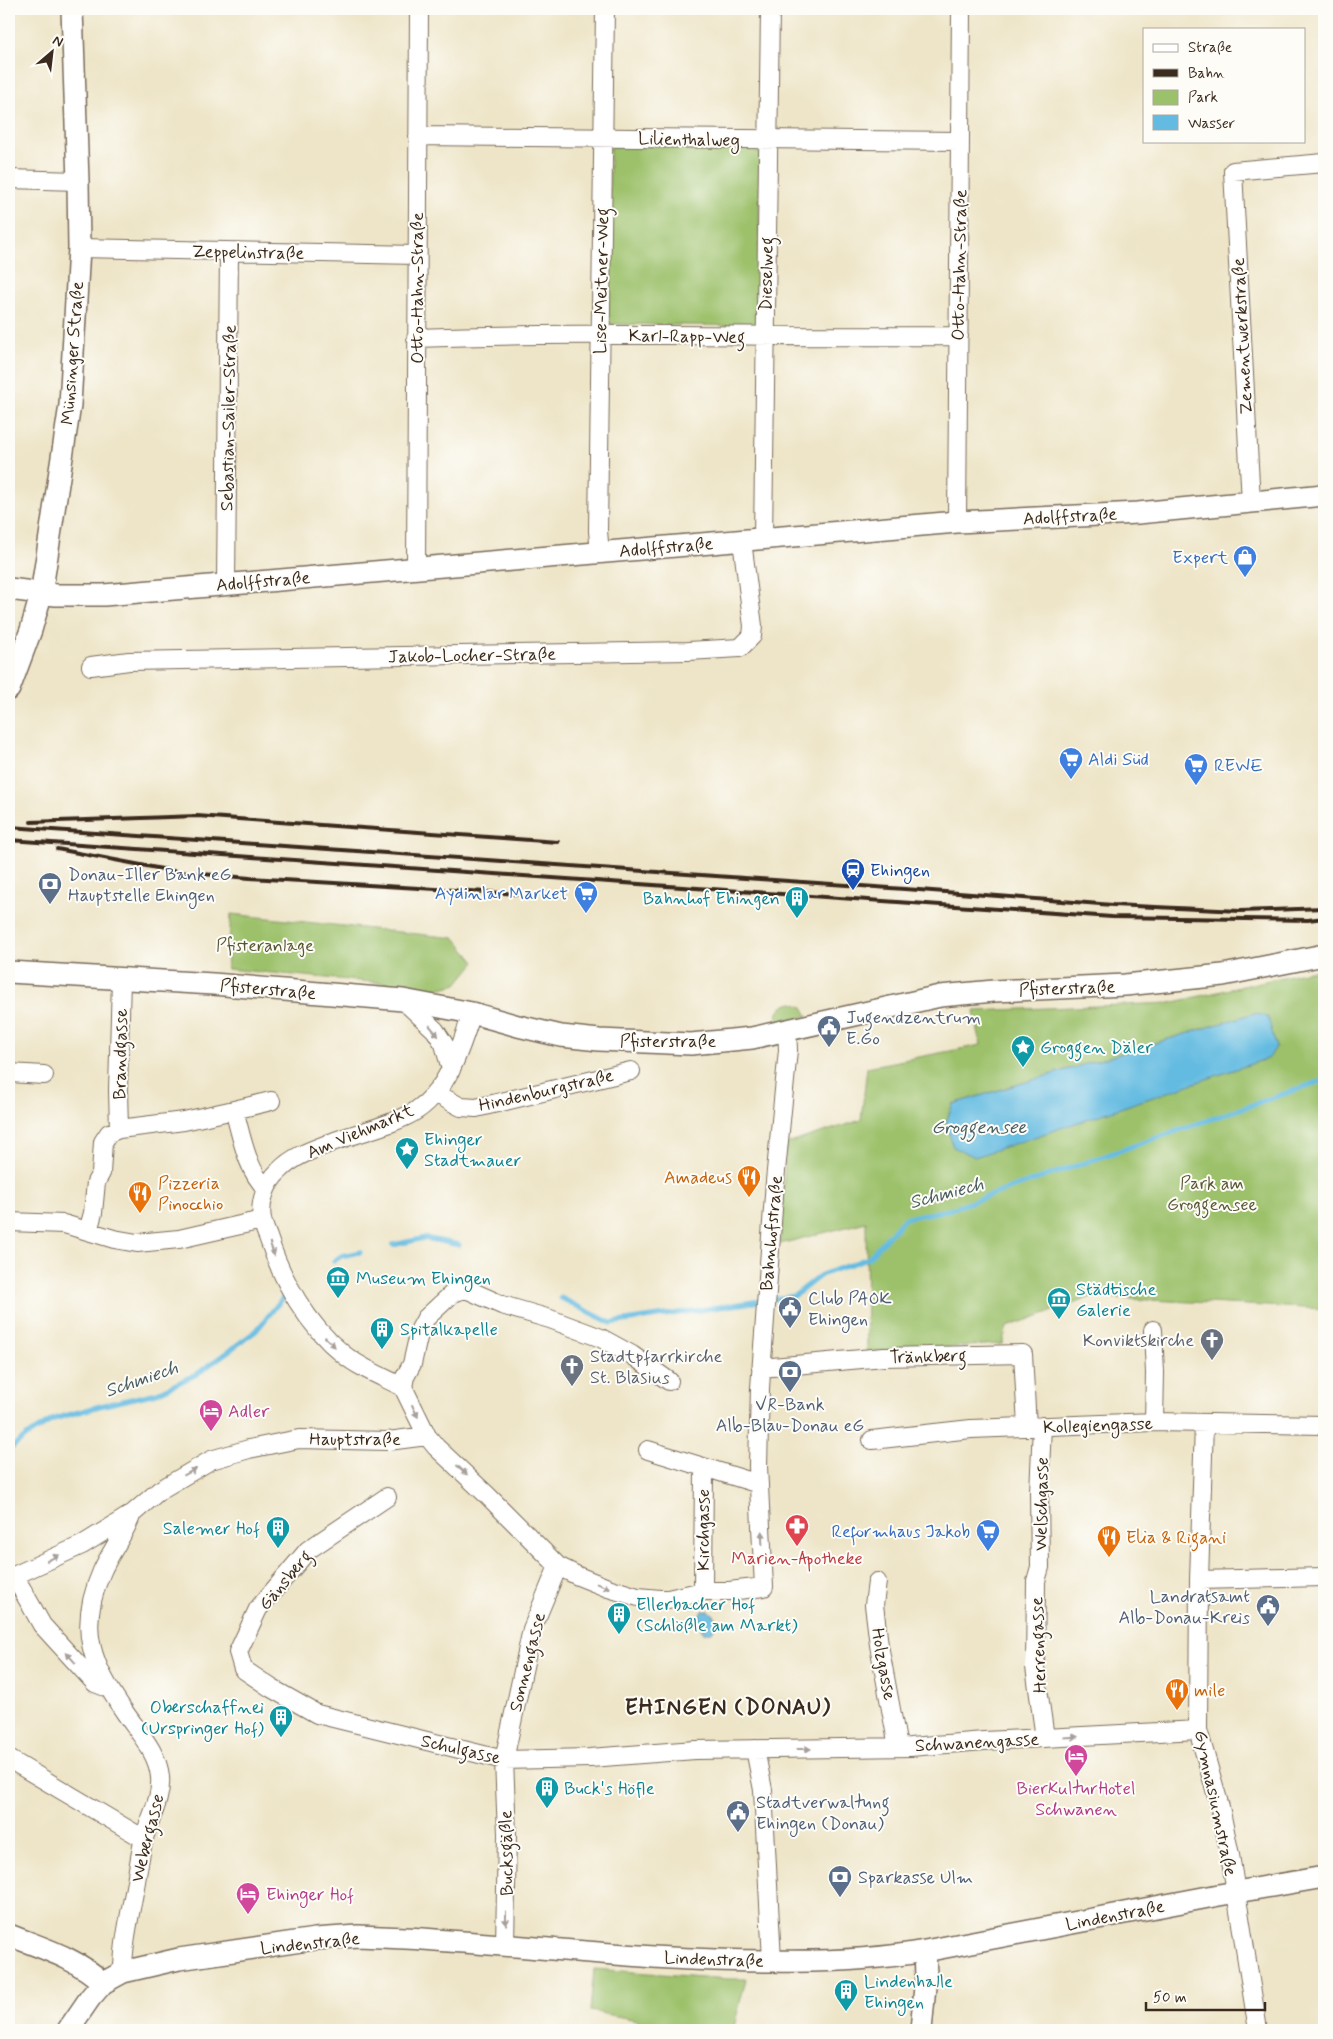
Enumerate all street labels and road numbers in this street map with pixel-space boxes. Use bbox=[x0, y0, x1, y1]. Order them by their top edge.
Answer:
street label: Lilienthalweg bbox=[638, 127, 740, 154]
street label: Otto-Hahn-Straße bbox=[947, 189, 973, 341]
street label: Lise-Meitner-Weg bbox=[589, 208, 617, 355]
street label: Otto-Hahn-Straße bbox=[406, 212, 430, 364]
street label: Dieselweg bbox=[754, 237, 782, 311]
street label: Zeppelinstraße bbox=[192, 240, 305, 266]
street label: Zementwerkstraße bbox=[1227, 257, 1259, 415]
street label: Münsinger Straße bbox=[56, 280, 90, 426]
street label: Sebastian-Sailer-Straße bbox=[215, 324, 243, 511]
street label: Karl-Rapp-Weg bbox=[628, 324, 746, 352]
street label: Adolffstraße bbox=[1022, 503, 1118, 531]
street label: Adolffstraße bbox=[618, 532, 714, 564]
street label: Adolffstraße bbox=[215, 566, 311, 598]
street label: Jakob-Locher-Straße bbox=[388, 643, 556, 669]
street label: Pfisterstraße bbox=[219, 974, 317, 1006]
street label: Pfisterstraße bbox=[1018, 975, 1116, 1003]
street label: Brandgasse bbox=[108, 1008, 136, 1100]
street label: Pfisterstraße bbox=[620, 1030, 716, 1054]
street label: Hindenburgstraße bbox=[476, 1064, 616, 1118]
street label: Am Viehmarkt bbox=[303, 1098, 418, 1165]
street label: Bahnhofstraße bbox=[755, 1174, 789, 1292]
street label: Tränkberg bbox=[889, 1344, 967, 1372]
street label: Kollegiengasse bbox=[1043, 1412, 1153, 1441]
street label: Hauptstraße bbox=[309, 1428, 401, 1452]
street label: Welschgasse bbox=[1029, 1457, 1055, 1551]
street label: Kirchgasse bbox=[692, 1489, 716, 1571]
street label: Gänsberg bbox=[254, 1545, 320, 1617]
street label: Herrengasse bbox=[1025, 1596, 1055, 1694]
street label: Sonnengasse bbox=[504, 1610, 554, 1715]
street label: Holzgasse bbox=[865, 1626, 901, 1702]
street label: Schwanengasse bbox=[914, 1728, 1040, 1758]
street label: Gymnasiumstraße bbox=[1188, 1728, 1242, 1879]
street label: Schulgasse bbox=[418, 1729, 503, 1773]
street label: Webergasse bbox=[125, 1792, 172, 1885]
street label: Bucksgäßle bbox=[494, 1810, 522, 1896]
street label: Lindenstraße bbox=[1064, 1895, 1167, 1937]
street label: Lindenstraße bbox=[259, 1927, 361, 1961]
street label: Lindenstraße bbox=[664, 1946, 764, 1974]

